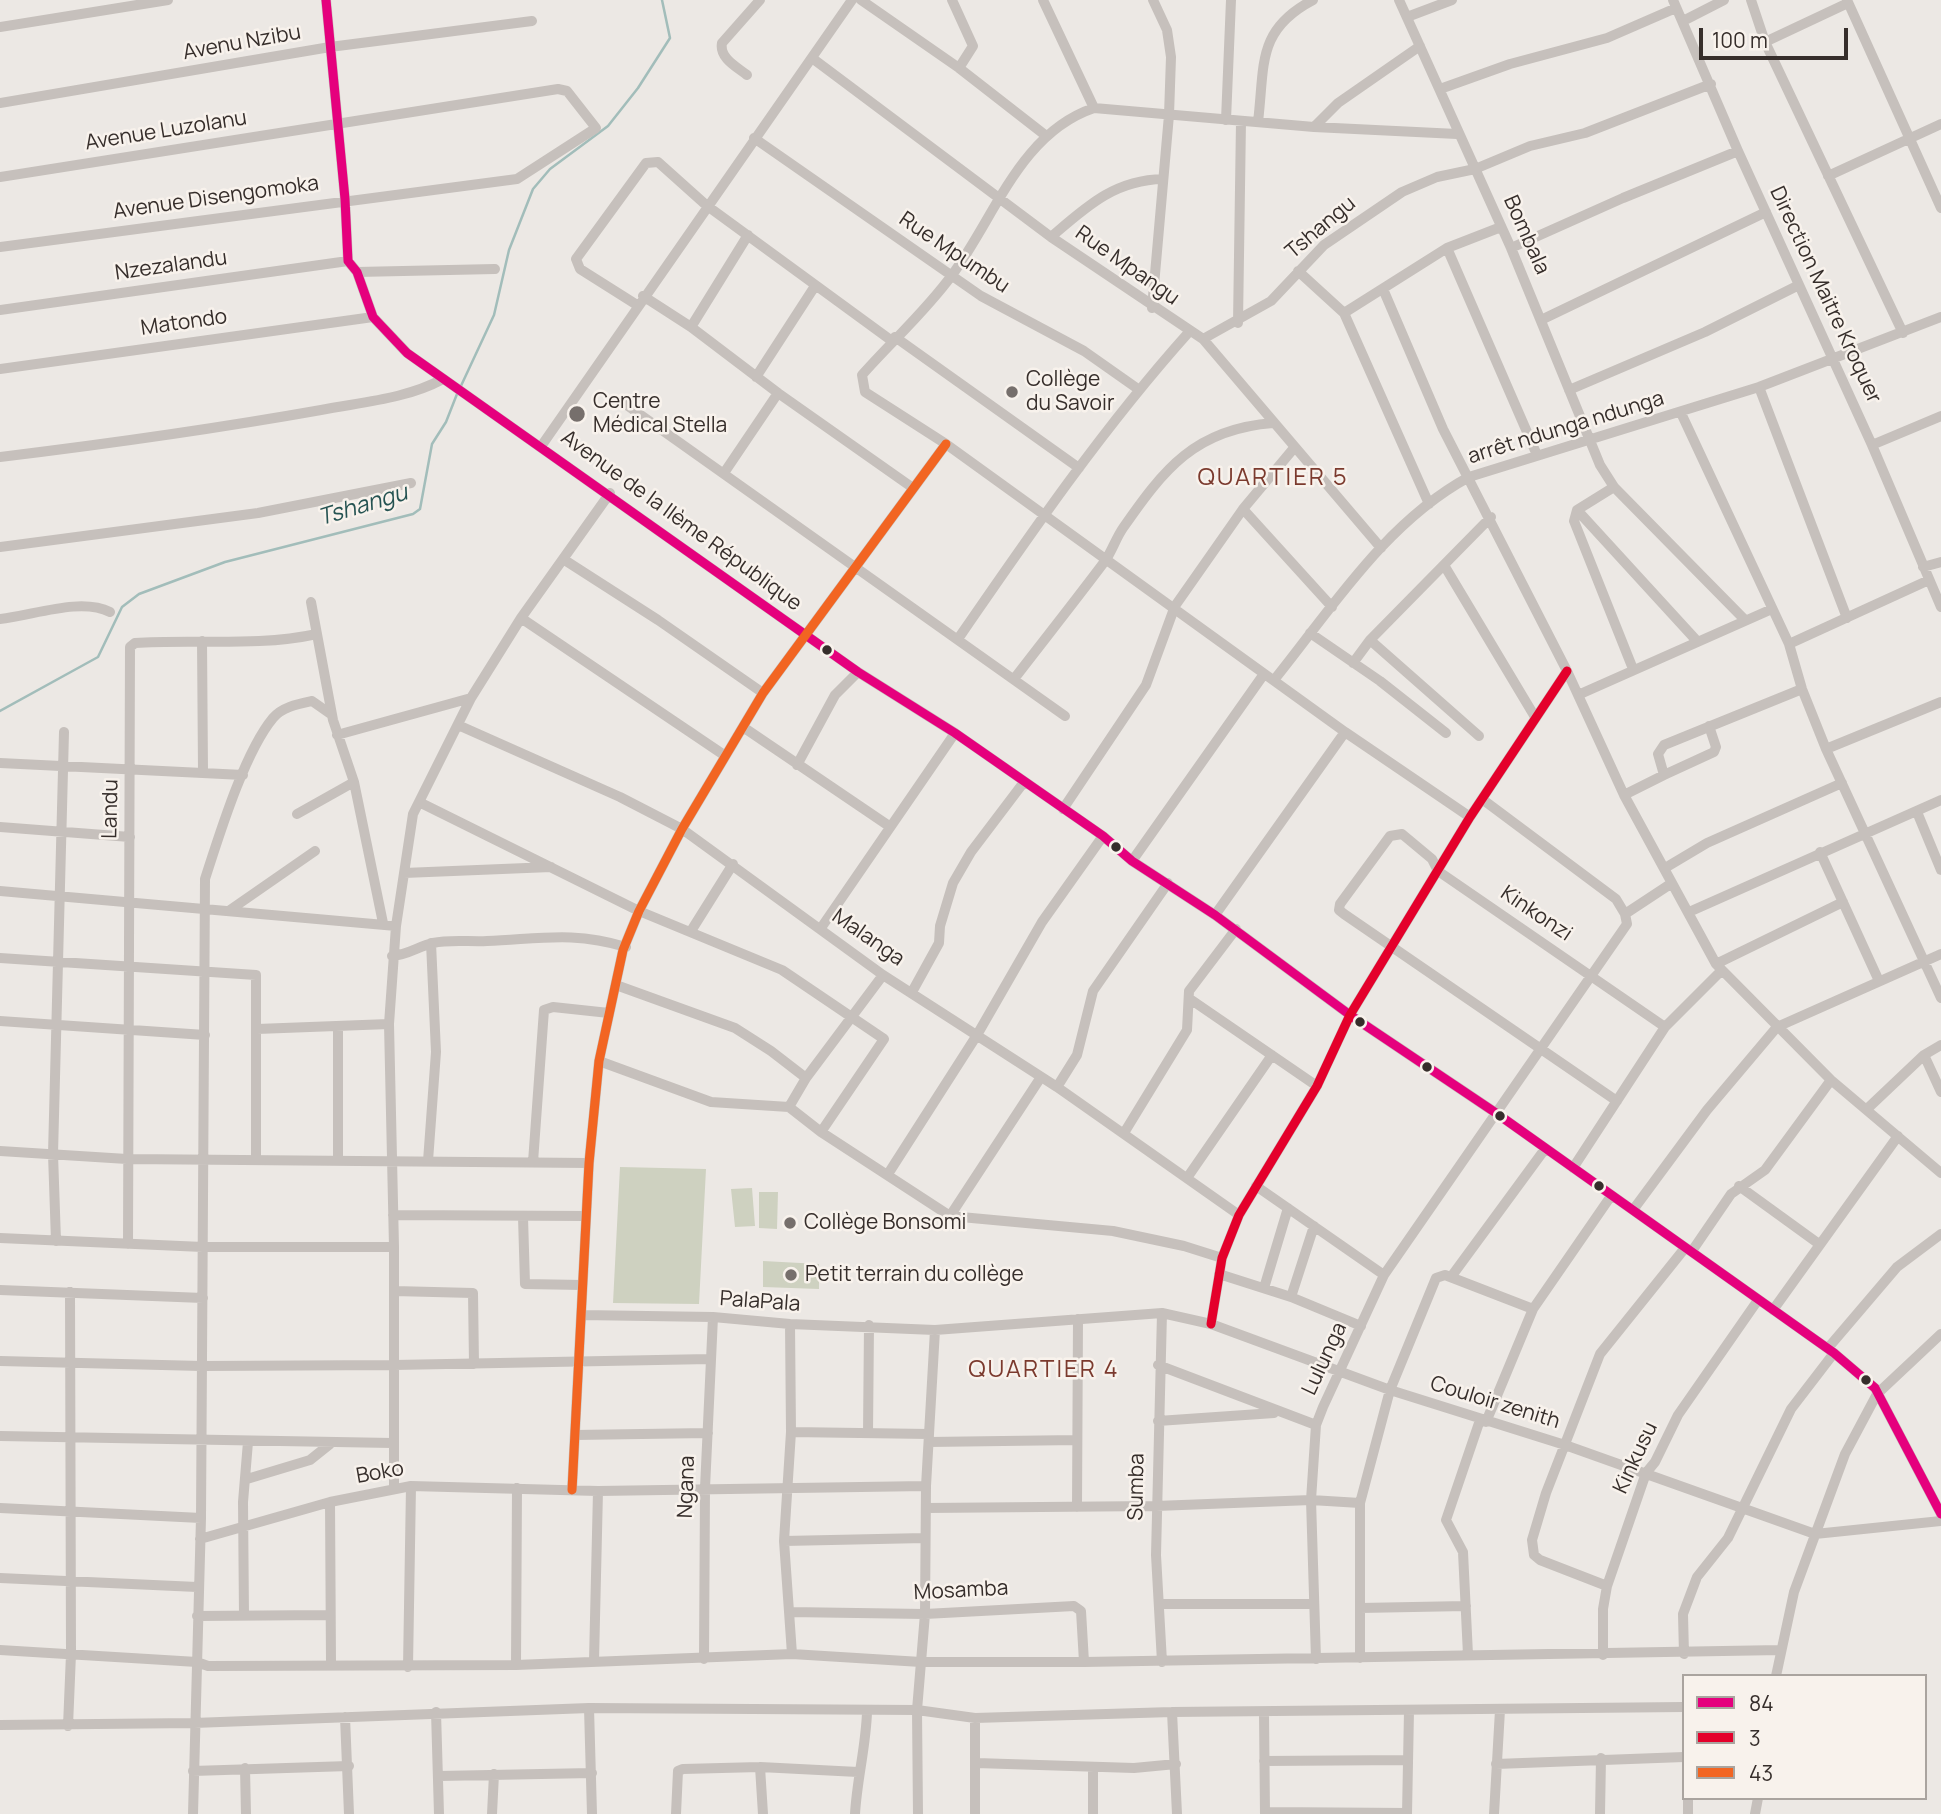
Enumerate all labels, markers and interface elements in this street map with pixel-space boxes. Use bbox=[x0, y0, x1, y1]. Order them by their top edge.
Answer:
scale bar bbox=[1703, 14, 1852, 58]
street label: Avenu Nzibu bbox=[181, 20, 303, 66]
text: 100 m bbox=[1712, 26, 1768, 54]
street label: Avenue Luzolanu bbox=[83, 106, 249, 156]
street label: Avenue Disengomoka bbox=[111, 171, 321, 225]
street label: Direction Maitre Kroquer bbox=[1764, 183, 1886, 407]
street label: Tshangu bbox=[1281, 191, 1361, 265]
street label: Bombala bbox=[1497, 192, 1555, 278]
street label: Rue Mpumbu bbox=[894, 207, 1014, 299]
street label: Rue Mpangu bbox=[1070, 221, 1184, 311]
street label: Nzezalandu bbox=[113, 246, 229, 286]
street label: Matondo bbox=[139, 304, 229, 342]
place label: Collège du Savoir bbox=[1026, 367, 1114, 417]
marker: Collège du Savoir bbox=[1004, 384, 1020, 400]
street label: arrêt ndunga ndunga bbox=[1465, 386, 1667, 470]
place label: Centre Médical Stella bbox=[593, 389, 727, 439]
marker: Centre Médical Stella bbox=[567, 404, 587, 424]
street label: Avenue de la IIème République bbox=[556, 425, 806, 617]
district label: QUARTIER 5 bbox=[1199, 464, 1347, 492]
water label: Tshangu bbox=[315, 479, 411, 533]
unlabelled marker bbox=[820, 643, 834, 657]
street label: Landu bbox=[98, 779, 124, 839]
unlabelled marker bbox=[1109, 840, 1123, 854]
street label: Kinkonzi bbox=[1495, 881, 1577, 947]
street label: Malanga bbox=[827, 904, 909, 972]
unlabelled marker bbox=[1353, 1015, 1367, 1029]
unlabelled marker bbox=[1420, 1060, 1434, 1074]
unlabelled marker bbox=[1493, 1109, 1507, 1123]
unlabelled marker bbox=[1592, 1179, 1606, 1193]
place label: Collège Bonsomi bbox=[804, 1210, 966, 1236]
marker: Collège Bonsomi bbox=[782, 1215, 798, 1231]
place label: Petit terrain du collège bbox=[805, 1262, 1024, 1288]
marker: Petit terrain du collège bbox=[783, 1267, 799, 1283]
street label: PalaPala bbox=[719, 1287, 801, 1317]
street label: Lulunga bbox=[1297, 1319, 1353, 1399]
district label: QUARTIER 4 bbox=[969, 1356, 1119, 1384]
street label: Couloir zenith bbox=[1427, 1371, 1563, 1435]
unlabelled marker bbox=[1859, 1373, 1873, 1387]
street label: Kinkusu bbox=[1608, 1418, 1664, 1498]
street label: Sumba bbox=[1124, 1453, 1150, 1521]
street label: Ngana bbox=[673, 1455, 701, 1519]
street label: Boko bbox=[354, 1456, 406, 1490]
street label: Mosamba bbox=[913, 1576, 1009, 1606]
legend bbox=[1682, 1674, 1927, 1800]
text: 84 bbox=[1749, 1689, 1774, 1717]
text: 3 bbox=[1749, 1724, 1761, 1752]
text: 43 bbox=[1749, 1759, 1773, 1787]

